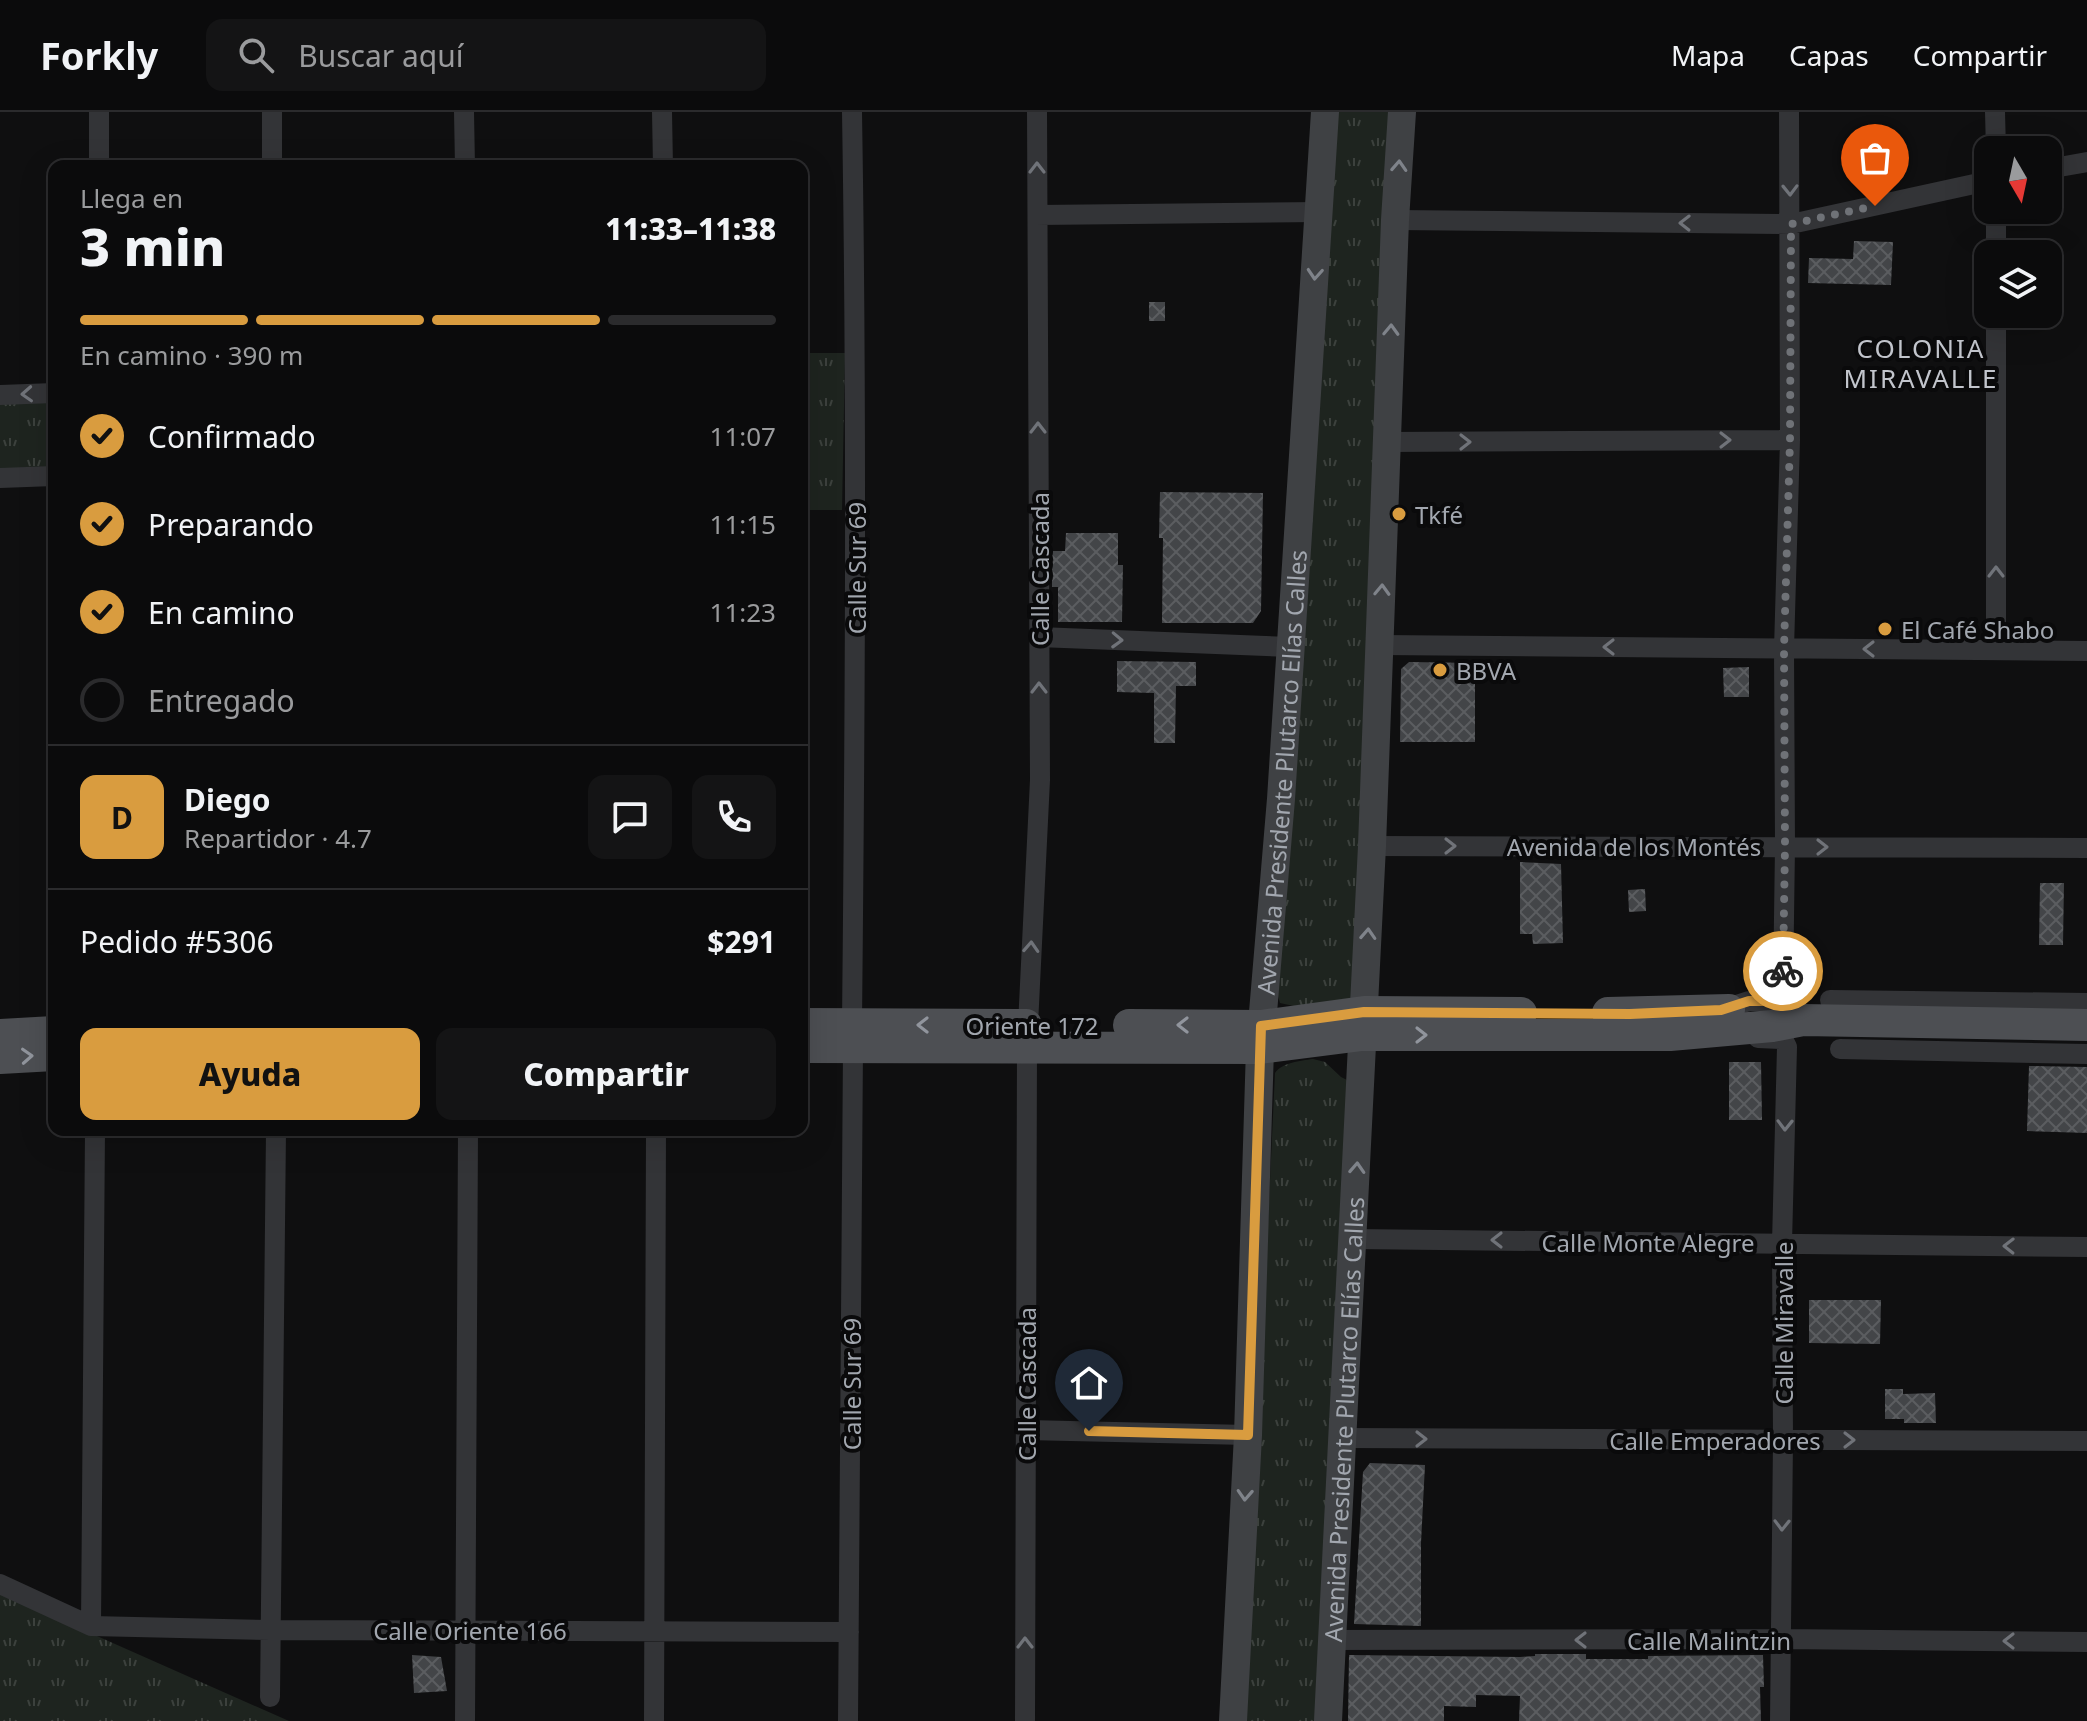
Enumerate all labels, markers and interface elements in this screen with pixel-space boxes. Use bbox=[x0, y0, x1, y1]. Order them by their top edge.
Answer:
search box bbox=[206, 19, 766, 91]
text: Forkly bbox=[40, 29, 158, 81]
icon: search bbox=[234, 33, 278, 77]
text: Buscar aquí bbox=[298, 35, 464, 76]
text: Mapa bbox=[1671, 36, 1745, 74]
text: Capas bbox=[1789, 36, 1869, 74]
text: Compartir bbox=[1913, 36, 2047, 74]
pin bbox=[1841, 124, 1909, 206]
icon: bag bbox=[1853, 136, 1897, 180]
north arrow bbox=[1974, 136, 2062, 224]
map controls bbox=[1974, 136, 2062, 328]
one-way arrow bbox=[1390, 159, 1407, 172]
one-way arrow bbox=[1028, 161, 1046, 174]
text: Llega en bbox=[80, 180, 183, 216]
one-way arrow bbox=[1782, 184, 1799, 197]
text: 11:33–11:38 bbox=[605, 208, 776, 249]
text: 3 min bbox=[80, 210, 225, 281]
one-way arrow bbox=[1678, 215, 1691, 232]
button: layers bbox=[1974, 240, 2062, 328]
one-way arrow bbox=[1307, 268, 1324, 281]
one-way arrow bbox=[1383, 323, 1400, 336]
district label: COLONIA MIRAVALLE bbox=[1843, 330, 1999, 396]
text: En camino · 390 m bbox=[80, 337, 303, 373]
one-way arrow bbox=[20, 385, 33, 402]
icon: check bbox=[80, 414, 124, 458]
text: Confirmado bbox=[148, 416, 316, 457]
text: 11:07 bbox=[710, 418, 776, 454]
one-way arrow bbox=[1029, 421, 1047, 434]
one-way arrow bbox=[1719, 431, 1732, 449]
one-way arrow bbox=[1459, 433, 1472, 451]
street label: Calle Cascada bbox=[1023, 492, 1056, 646]
place label: Tkfé bbox=[1415, 498, 1463, 531]
icon: check bbox=[80, 502, 124, 546]
street label: Calle Sur 69 bbox=[840, 502, 873, 634]
text: Preparando bbox=[148, 504, 314, 545]
marker: Tkfé bbox=[1390, 505, 1408, 523]
text: 11:15 bbox=[710, 506, 776, 542]
street label: Avenida Presidente Plutarco Elías Calles bbox=[1248, 549, 1313, 996]
one-way arrow bbox=[1987, 565, 2005, 578]
one-way arrow bbox=[1374, 583, 1391, 596]
icon: check bbox=[80, 590, 124, 634]
text: En camino bbox=[148, 592, 295, 633]
text: 11:23 bbox=[710, 594, 776, 630]
place label: El Café Shabo bbox=[1901, 613, 2054, 646]
marker: El Café Shabo bbox=[1876, 620, 1894, 638]
one-way arrow bbox=[1111, 632, 1124, 649]
one-way arrow bbox=[1602, 638, 1615, 656]
one-way arrow bbox=[1862, 640, 1875, 658]
place label: BBVA bbox=[1456, 654, 1517, 687]
marker: BBVA bbox=[1431, 661, 1449, 679]
text: Entregado bbox=[148, 680, 295, 721]
one-way arrow bbox=[1030, 681, 1048, 694]
button: chat bbox=[588, 775, 672, 859]
button: phone bbox=[692, 775, 776, 859]
text: Diego bbox=[184, 779, 271, 820]
text: D bbox=[111, 797, 133, 838]
text: Repartidor · 4.7 bbox=[184, 820, 372, 856]
street label: Avenida de los Montés bbox=[1507, 830, 1761, 863]
one-way arrow bbox=[1444, 837, 1457, 855]
one-way arrow bbox=[1816, 838, 1829, 856]
text: Pedido #5306 bbox=[80, 921, 274, 962]
text: $291 bbox=[707, 921, 776, 962]
one-way arrow bbox=[1359, 927, 1376, 940]
courier bbox=[1743, 931, 1823, 1011]
one-way arrow bbox=[1023, 940, 1040, 953]
icon: bike bbox=[1761, 949, 1805, 993]
street label: Oriente 172 bbox=[966, 1009, 1098, 1042]
one-way arrow bbox=[916, 1016, 929, 1033]
one-way arrow bbox=[1176, 1017, 1189, 1034]
one-way arrow bbox=[1415, 1026, 1428, 1044]
button: Ayuda bbox=[80, 1028, 420, 1120]
button: Compartir bbox=[436, 1028, 776, 1120]
one-way arrow bbox=[21, 1048, 34, 1065]
one-way arrow bbox=[1777, 1119, 1794, 1132]
one-way arrow bbox=[1348, 1161, 1365, 1174]
street label: Avenida Presidente Plutarco Elías Calles bbox=[1315, 1196, 1371, 1643]
street label: Calle Monte Alegre bbox=[1541, 1226, 1755, 1259]
one-way arrow bbox=[1490, 1232, 1503, 1249]
one-way arrow bbox=[2002, 1237, 2015, 1255]
street label: Calle Miravalle bbox=[1767, 1241, 1800, 1405]
street label: Calle Cascada bbox=[1010, 1307, 1043, 1461]
street label: Calle Sur 69 bbox=[835, 1318, 868, 1450]
pin bbox=[1055, 1349, 1123, 1431]
icon: home bbox=[1067, 1361, 1111, 1405]
street label: Calle Emperadores bbox=[1609, 1424, 1821, 1457]
one-way arrow bbox=[1415, 1430, 1428, 1448]
one-way arrow bbox=[1843, 1431, 1856, 1449]
one-way arrow bbox=[1237, 1489, 1254, 1502]
one-way arrow bbox=[1773, 1519, 1791, 1532]
street label: Calle Oriente 166 bbox=[373, 1614, 567, 1647]
street label: Calle Malintzin bbox=[1627, 1624, 1791, 1657]
one-way arrow bbox=[1574, 1631, 1587, 1649]
one-way arrow bbox=[2002, 1632, 2015, 1650]
one-way arrow bbox=[1016, 1636, 1034, 1649]

